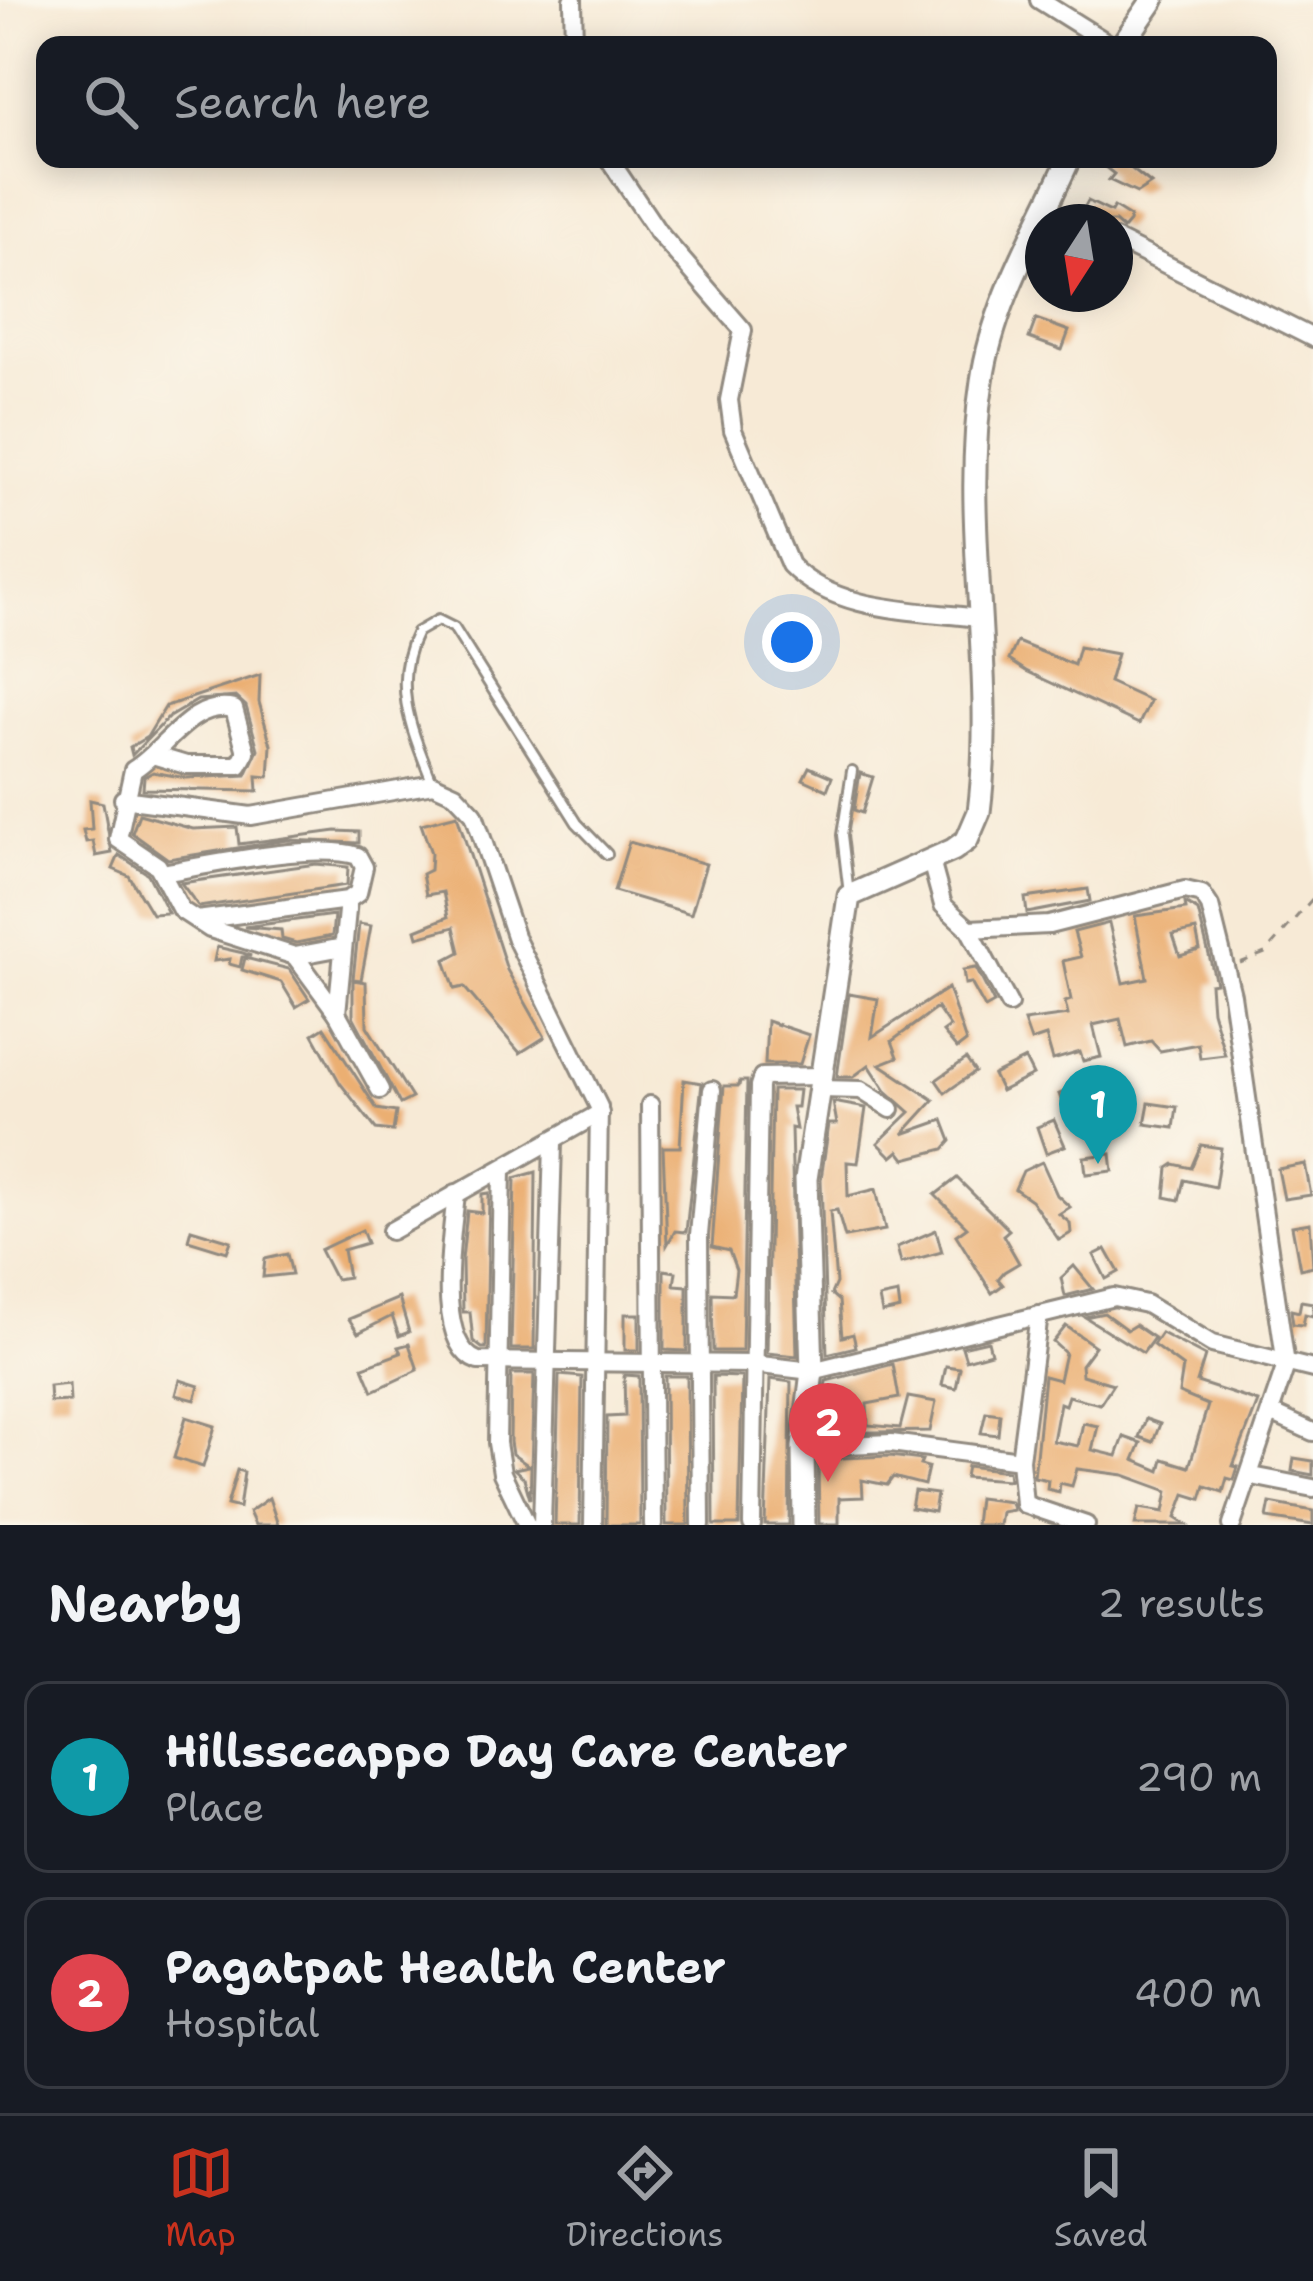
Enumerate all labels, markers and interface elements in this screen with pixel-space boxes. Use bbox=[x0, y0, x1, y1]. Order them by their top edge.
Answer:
search box bbox=[36, 36, 1277, 168]
icon: search bbox=[78, 69, 144, 135]
text: Search here bbox=[174, 72, 431, 132]
north arrow bbox=[1025, 204, 1133, 312]
your location bbox=[762, 612, 822, 672]
pin: 1 bbox=[1059, 1065, 1137, 1164]
pin: 2 bbox=[789, 1383, 867, 1482]
text: Nearby bbox=[48, 1569, 243, 1637]
text: 2 results bbox=[1098, 1577, 1265, 1629]
text: Hillssccappo Day Care Center bbox=[165, 1721, 848, 1781]
text: 1 bbox=[81, 1751, 99, 1803]
text: 290 m bbox=[1136, 1751, 1262, 1803]
text: Place bbox=[165, 1781, 264, 1833]
text: Pagatpat Health Center bbox=[165, 1937, 726, 1997]
text: 2 bbox=[76, 1967, 104, 2019]
text: 400 m bbox=[1134, 1967, 1262, 2019]
text: Hospital bbox=[165, 1997, 319, 2049]
tab: Map bbox=[165, 2140, 236, 2257]
tab: Directions bbox=[566, 2140, 724, 2257]
tab: Saved bbox=[1054, 2140, 1148, 2257]

